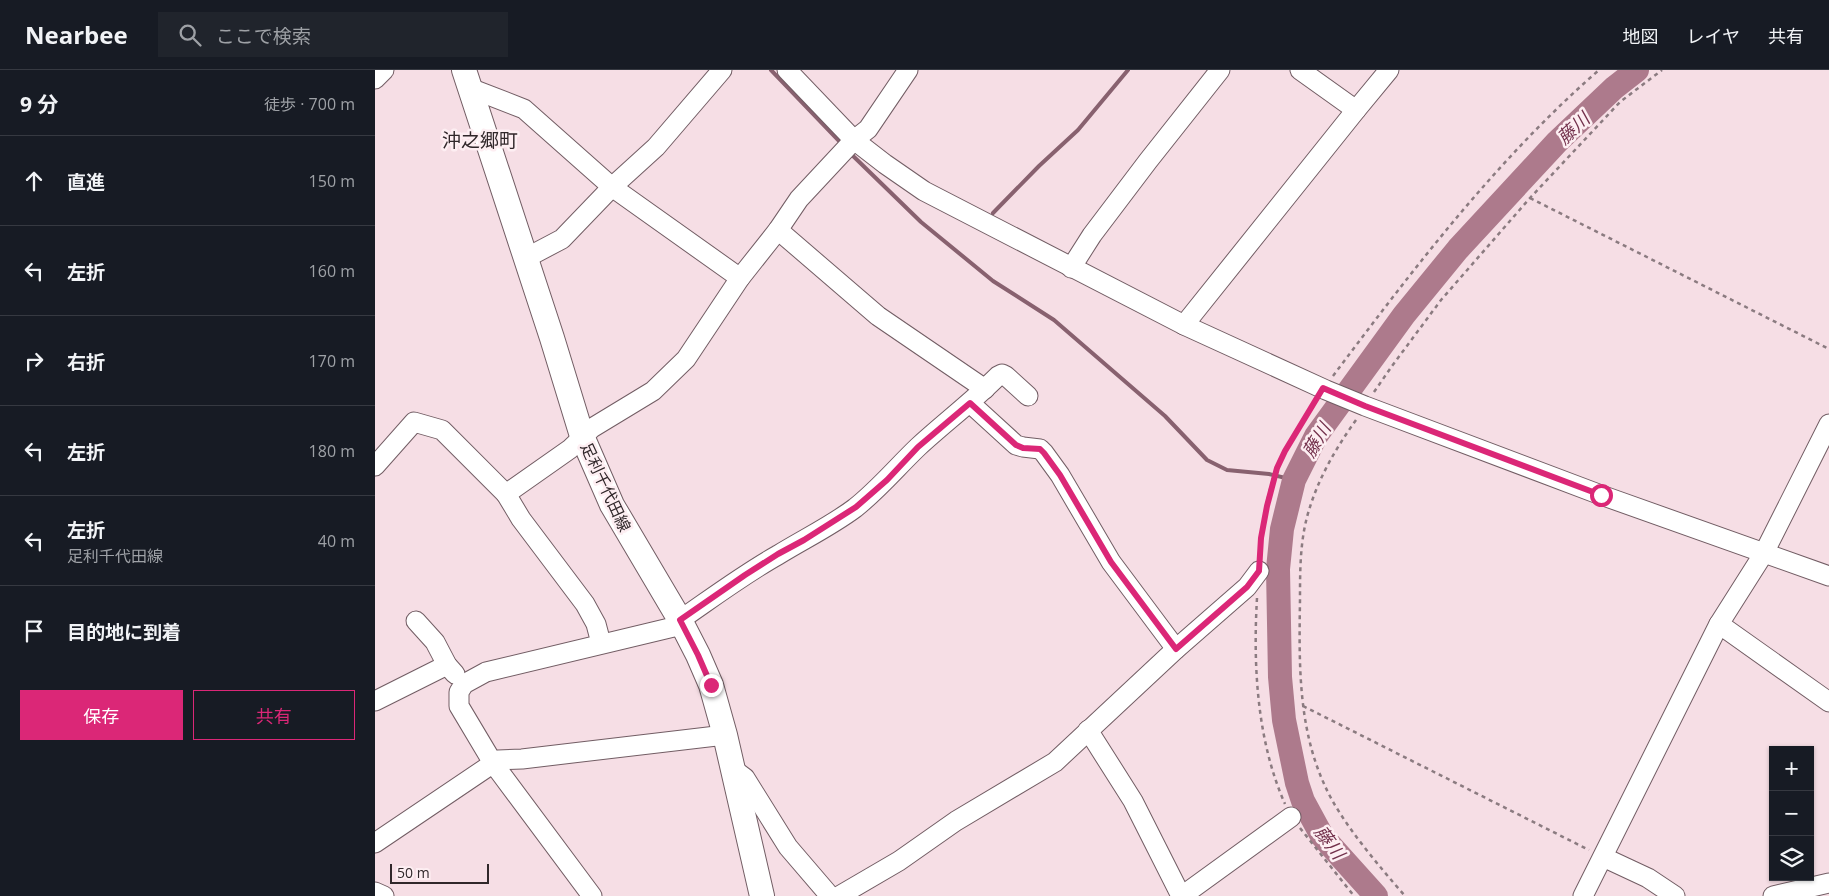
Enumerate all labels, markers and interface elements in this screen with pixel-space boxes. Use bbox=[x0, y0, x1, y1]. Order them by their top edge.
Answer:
search box bbox=[158, 12, 508, 57]
text: Nearbee bbox=[25, 18, 128, 51]
icon: search bbox=[176, 21, 204, 49]
text: ここで検索 bbox=[216, 23, 311, 49]
text: 地図 bbox=[1623, 24, 1659, 48]
text: レイヤ bbox=[1687, 24, 1740, 48]
text: 共有 bbox=[1768, 24, 1804, 48]
text: 9 分 bbox=[20, 90, 58, 118]
text: 徒歩 · 700 m bbox=[264, 93, 355, 115]
water label: 藤川 bbox=[1552, 106, 1596, 149]
district label: 沖之郷町 bbox=[442, 127, 518, 153]
icon: ahead bbox=[20, 167, 48, 195]
text: 直進 bbox=[67, 169, 105, 195]
text: 150 m bbox=[309, 170, 355, 192]
icon: left bbox=[20, 257, 48, 285]
text: 左折 bbox=[67, 259, 105, 285]
text: 160 m bbox=[309, 260, 355, 282]
icon: right bbox=[20, 347, 48, 375]
text: 右折 bbox=[67, 349, 105, 375]
text: 170 m bbox=[309, 350, 355, 372]
water label: 藤川 bbox=[1296, 417, 1337, 462]
icon: left bbox=[20, 437, 48, 465]
text: 左折 bbox=[67, 439, 105, 465]
street label: 足利千代田線 bbox=[576, 439, 636, 535]
text: 180 m bbox=[309, 440, 355, 462]
route start bbox=[1590, 484, 1613, 507]
text: 左折 bbox=[67, 517, 105, 543]
icon: left bbox=[20, 527, 48, 555]
text: 40 m bbox=[318, 530, 355, 552]
text: 足利千代田線 bbox=[67, 545, 163, 567]
icon: arrive bbox=[20, 617, 48, 645]
text: 目的地に到着 bbox=[67, 619, 181, 645]
route end bbox=[700, 674, 723, 697]
button: 保存 bbox=[20, 690, 183, 740]
button: 共有 bbox=[193, 690, 355, 740]
map controls bbox=[1769, 746, 1814, 881]
button: + bbox=[1769, 746, 1814, 791]
button: − bbox=[1769, 791, 1814, 836]
water label: 藤川 bbox=[1310, 820, 1352, 865]
button: layers bbox=[1769, 836, 1814, 881]
scale bar bbox=[390, 861, 489, 884]
text: 50 m bbox=[397, 863, 430, 882]

